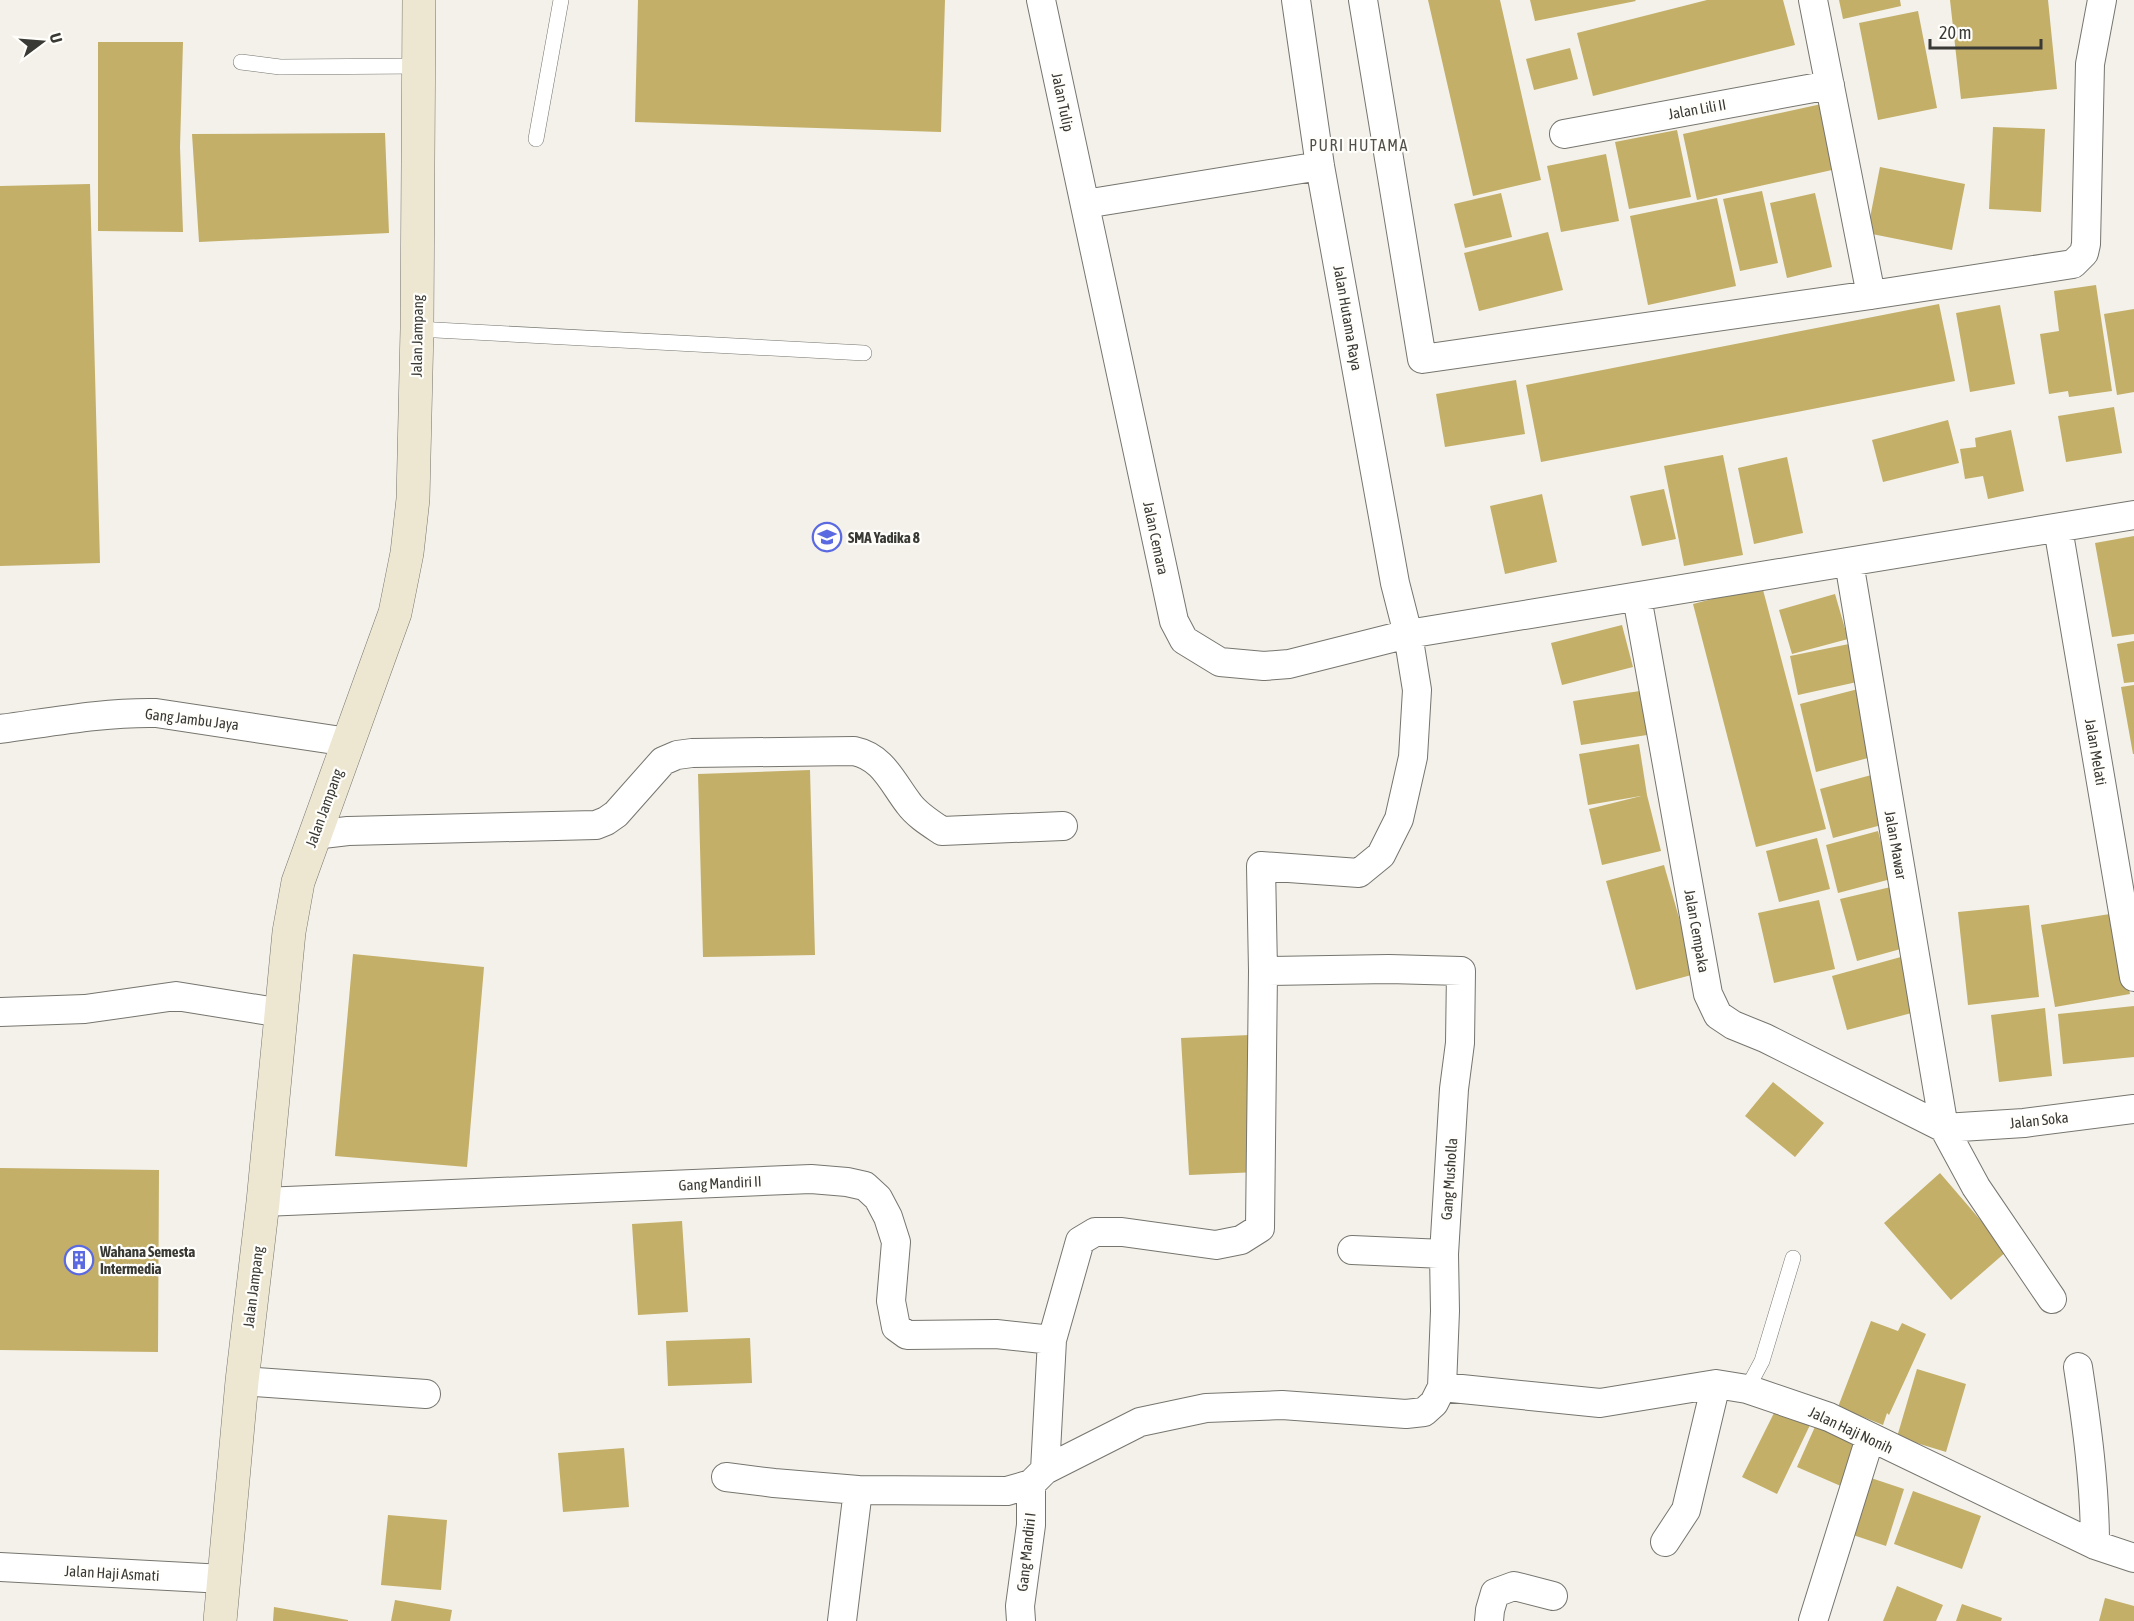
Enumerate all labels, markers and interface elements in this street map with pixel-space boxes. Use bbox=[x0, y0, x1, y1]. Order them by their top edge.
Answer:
north arrow bbox=[12, 12, 72, 72]
scale bar bbox=[1930, 12, 2041, 50]
text: 20 m bbox=[1939, 22, 1971, 43]
text: U bbox=[46, 31, 66, 45]
street label: Jalan Tulip bbox=[1048, 71, 1078, 133]
street label: Jalan Lili II bbox=[1667, 96, 1727, 122]
district label: PURI HUTAMA bbox=[1309, 136, 1409, 154]
street label: Jalan Hutama Raya bbox=[1330, 264, 1366, 372]
street label: Jalan Jampang bbox=[408, 294, 426, 377]
street label: Jalan Cemara bbox=[1140, 500, 1172, 576]
school or university icon: SMA Yadika 8 bbox=[811, 521, 843, 553]
place label: SMA Yadika 8 bbox=[848, 529, 920, 546]
street label: Gang Jambu Jaya bbox=[144, 705, 240, 733]
street label: Jalan Melati bbox=[2082, 717, 2110, 787]
street label: Jalan Jampang bbox=[302, 766, 346, 850]
street label: Jalan Mawar bbox=[1882, 809, 1910, 881]
street label: Jalan Cempaka bbox=[1681, 888, 1713, 974]
street label: Jalan Soka bbox=[2009, 1108, 2069, 1132]
street label: Gang Musholla bbox=[1438, 1137, 1460, 1221]
street label: Gang Mandiri II bbox=[678, 1172, 762, 1194]
place label: Wahana Semesta Intermedia bbox=[99, 1243, 195, 1277]
building icon: Wahana Semesta Intermedia bbox=[63, 1244, 95, 1276]
street label: Jalan Jampang bbox=[240, 1245, 267, 1329]
street label: Jalan Haji Nonih bbox=[1806, 1403, 1896, 1457]
street label: Gang Mandiri I bbox=[1013, 1512, 1039, 1592]
street label: Jalan Haji Asmati bbox=[64, 1562, 160, 1584]

